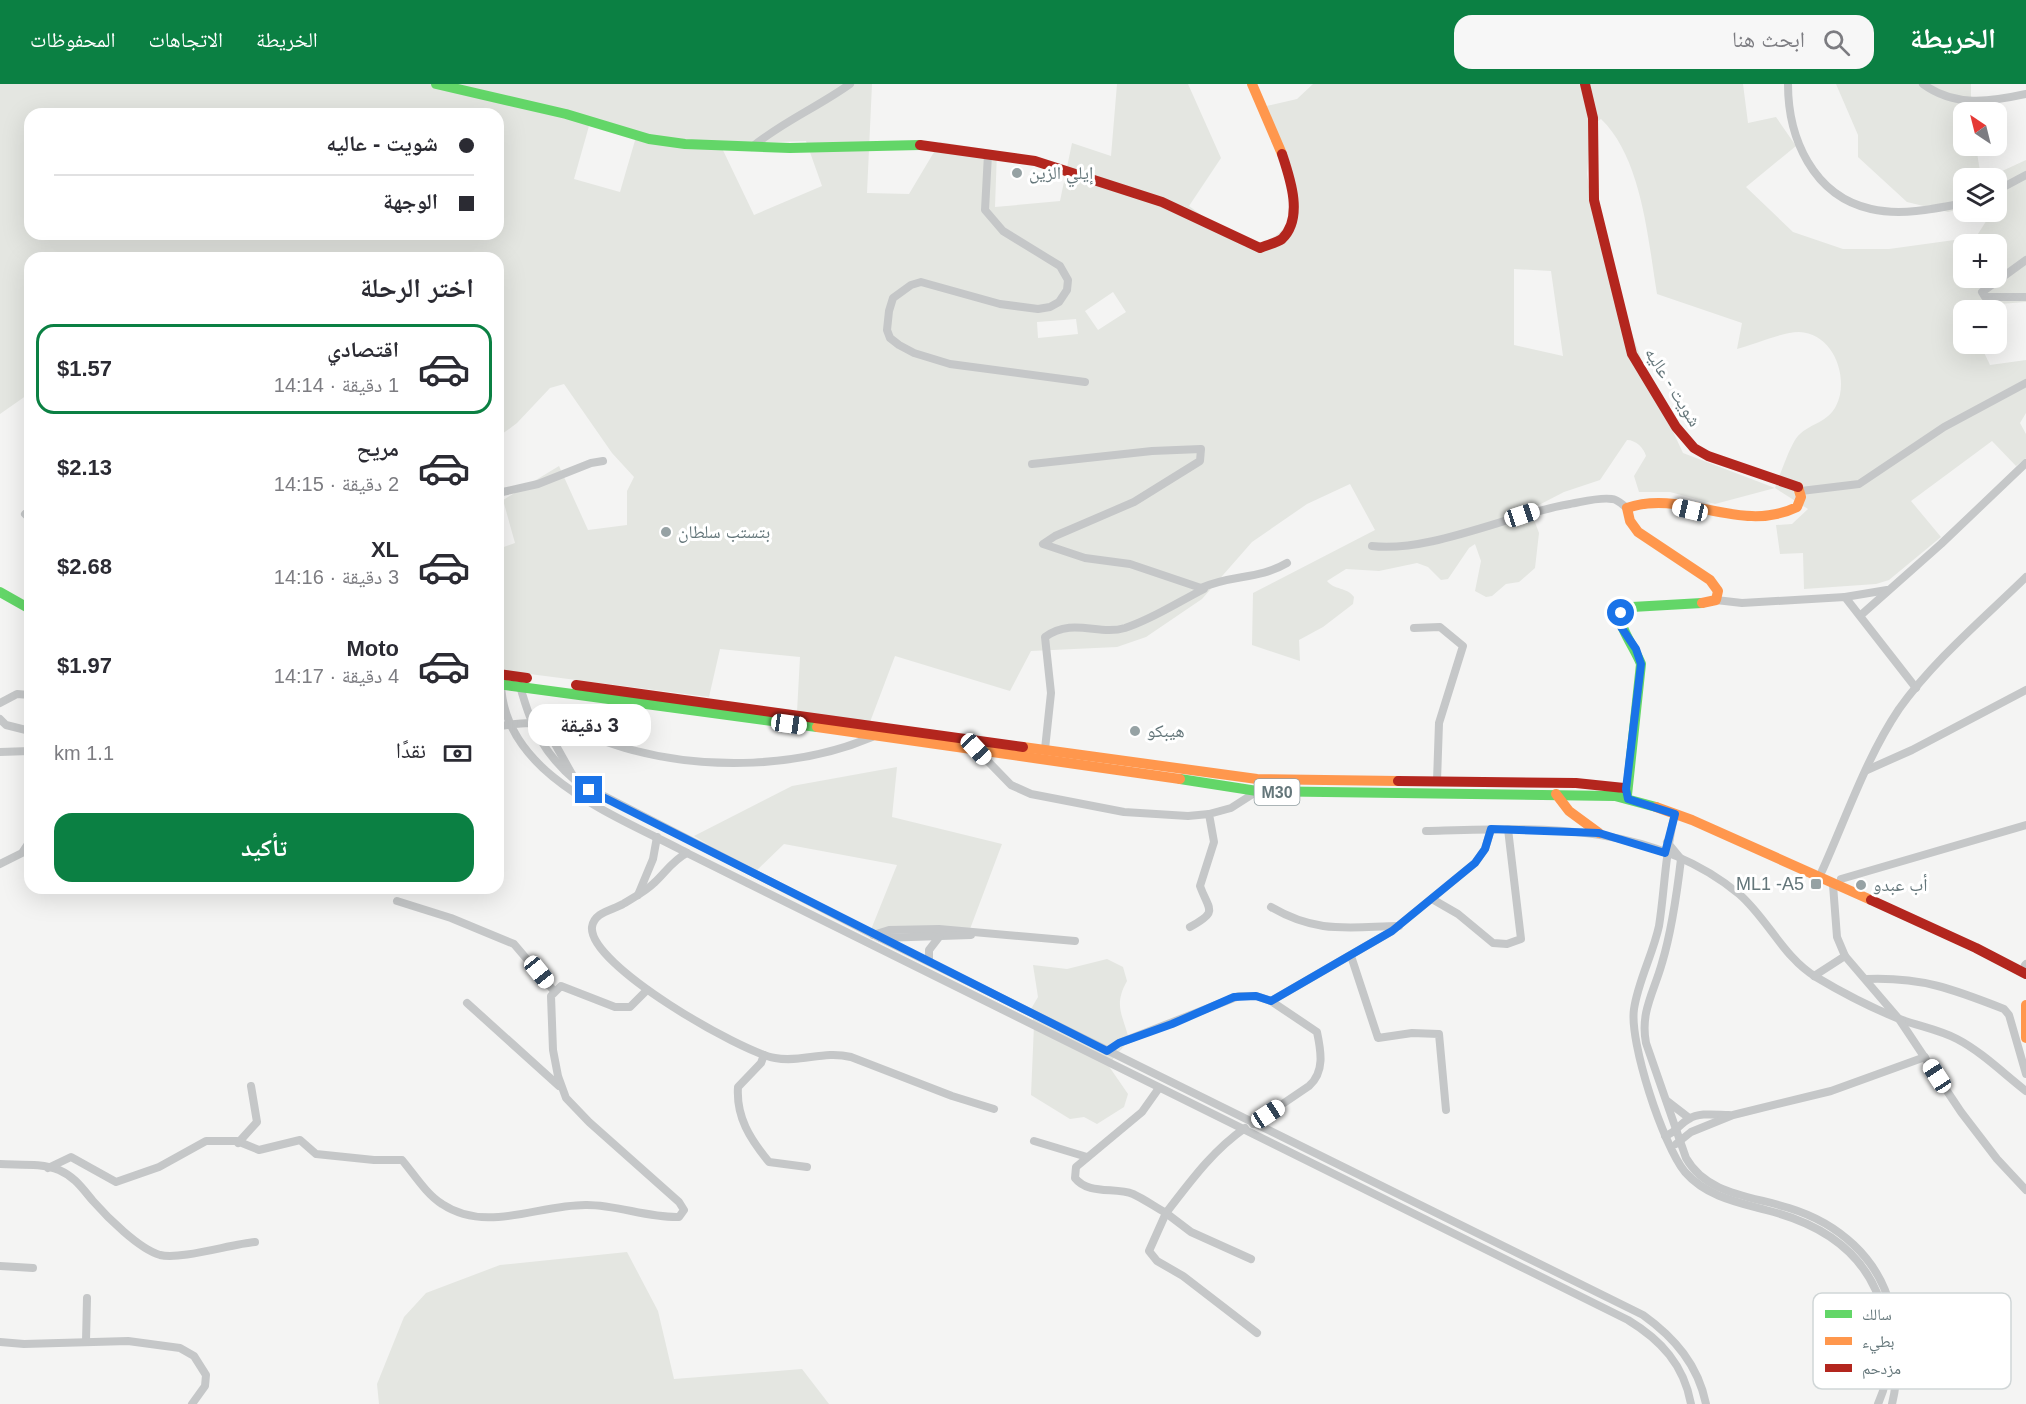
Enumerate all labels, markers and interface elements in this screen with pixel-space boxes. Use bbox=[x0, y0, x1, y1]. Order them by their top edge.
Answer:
search box bbox=[1454, 15, 1874, 69]
text: الخريطة bbox=[1910, 23, 1996, 54]
icon: search bbox=[1820, 26, 1853, 59]
text: ابحث هنا bbox=[1732, 27, 1805, 52]
text: المحفوظات bbox=[30, 28, 115, 51]
text: الاتجاهات bbox=[148, 28, 223, 51]
text: الخريطة bbox=[256, 28, 318, 51]
north arrow bbox=[1953, 102, 2007, 156]
map controls bbox=[1953, 102, 2007, 354]
text: شويت - عاليه bbox=[326, 131, 438, 156]
place label: إيلي الزين bbox=[1029, 163, 1093, 188]
marker: إيلي الزين bbox=[1010, 166, 1024, 180]
button: layers bbox=[1953, 168, 2007, 222]
text: الوجهة bbox=[383, 189, 438, 214]
button: + bbox=[1953, 234, 2007, 288]
text: اختر الرحلة bbox=[360, 273, 474, 303]
button: − bbox=[1953, 300, 2007, 354]
text: اقتصادي bbox=[327, 337, 399, 362]
icon: car bbox=[417, 342, 471, 396]
street label: شويت - عاليه bbox=[1641, 344, 1705, 430]
text: $1.57 bbox=[57, 356, 112, 381]
text: 1 دقيقة · 14:14 bbox=[274, 374, 399, 396]
text: مريح bbox=[356, 436, 399, 461]
icon: car bbox=[417, 441, 471, 495]
text: $2.13 bbox=[57, 455, 112, 480]
text: 2 دقيقة · 14:15 bbox=[274, 473, 399, 495]
car bbox=[1670, 497, 1710, 523]
car bbox=[1502, 501, 1542, 529]
place label: بتستب سلطان bbox=[678, 522, 770, 543]
marker: بتستب سلطان bbox=[659, 525, 673, 539]
text: XL bbox=[371, 537, 399, 562]
icon: car bbox=[417, 540, 471, 594]
text: $2.68 bbox=[57, 554, 112, 579]
text: 3 دقيقة · 14:16 bbox=[274, 566, 399, 588]
route start bbox=[1607, 599, 1634, 626]
text: Moto bbox=[346, 636, 399, 661]
icon: car bbox=[417, 639, 471, 693]
text: $1.97 bbox=[57, 653, 112, 678]
text: 4 دقيقة · 14:17 bbox=[274, 665, 399, 687]
callout: 3 دقيقة bbox=[528, 703, 650, 745]
car bbox=[770, 713, 808, 735]
text: 3 دقيقة bbox=[560, 714, 619, 736]
place label: هيبكو bbox=[1147, 721, 1185, 742]
marker: هيبكو bbox=[1128, 724, 1142, 738]
car bbox=[957, 730, 995, 768]
icon: cash bbox=[441, 737, 474, 770]
text: نقدًا bbox=[396, 738, 426, 763]
text: 1.1 km bbox=[54, 742, 114, 764]
route end bbox=[575, 776, 602, 803]
road number: M30 bbox=[1254, 779, 1300, 805]
button: تأكيد bbox=[54, 813, 474, 882]
place label: ML1 -A5 bbox=[1736, 874, 1804, 894]
place label: أب عبدو bbox=[1873, 874, 1927, 896]
marker: ML1 -A5 bbox=[1809, 877, 1823, 891]
marker: أب عبدو bbox=[1854, 878, 1868, 892]
car bbox=[521, 952, 557, 992]
car bbox=[1920, 1056, 1954, 1096]
car bbox=[1248, 1097, 1288, 1131]
legend bbox=[1813, 1293, 2011, 1389]
text: سالك bbox=[1862, 1306, 1892, 1323]
text: بطيء bbox=[1862, 1333, 1894, 1354]
text: مزدحم bbox=[1862, 1360, 1901, 1379]

